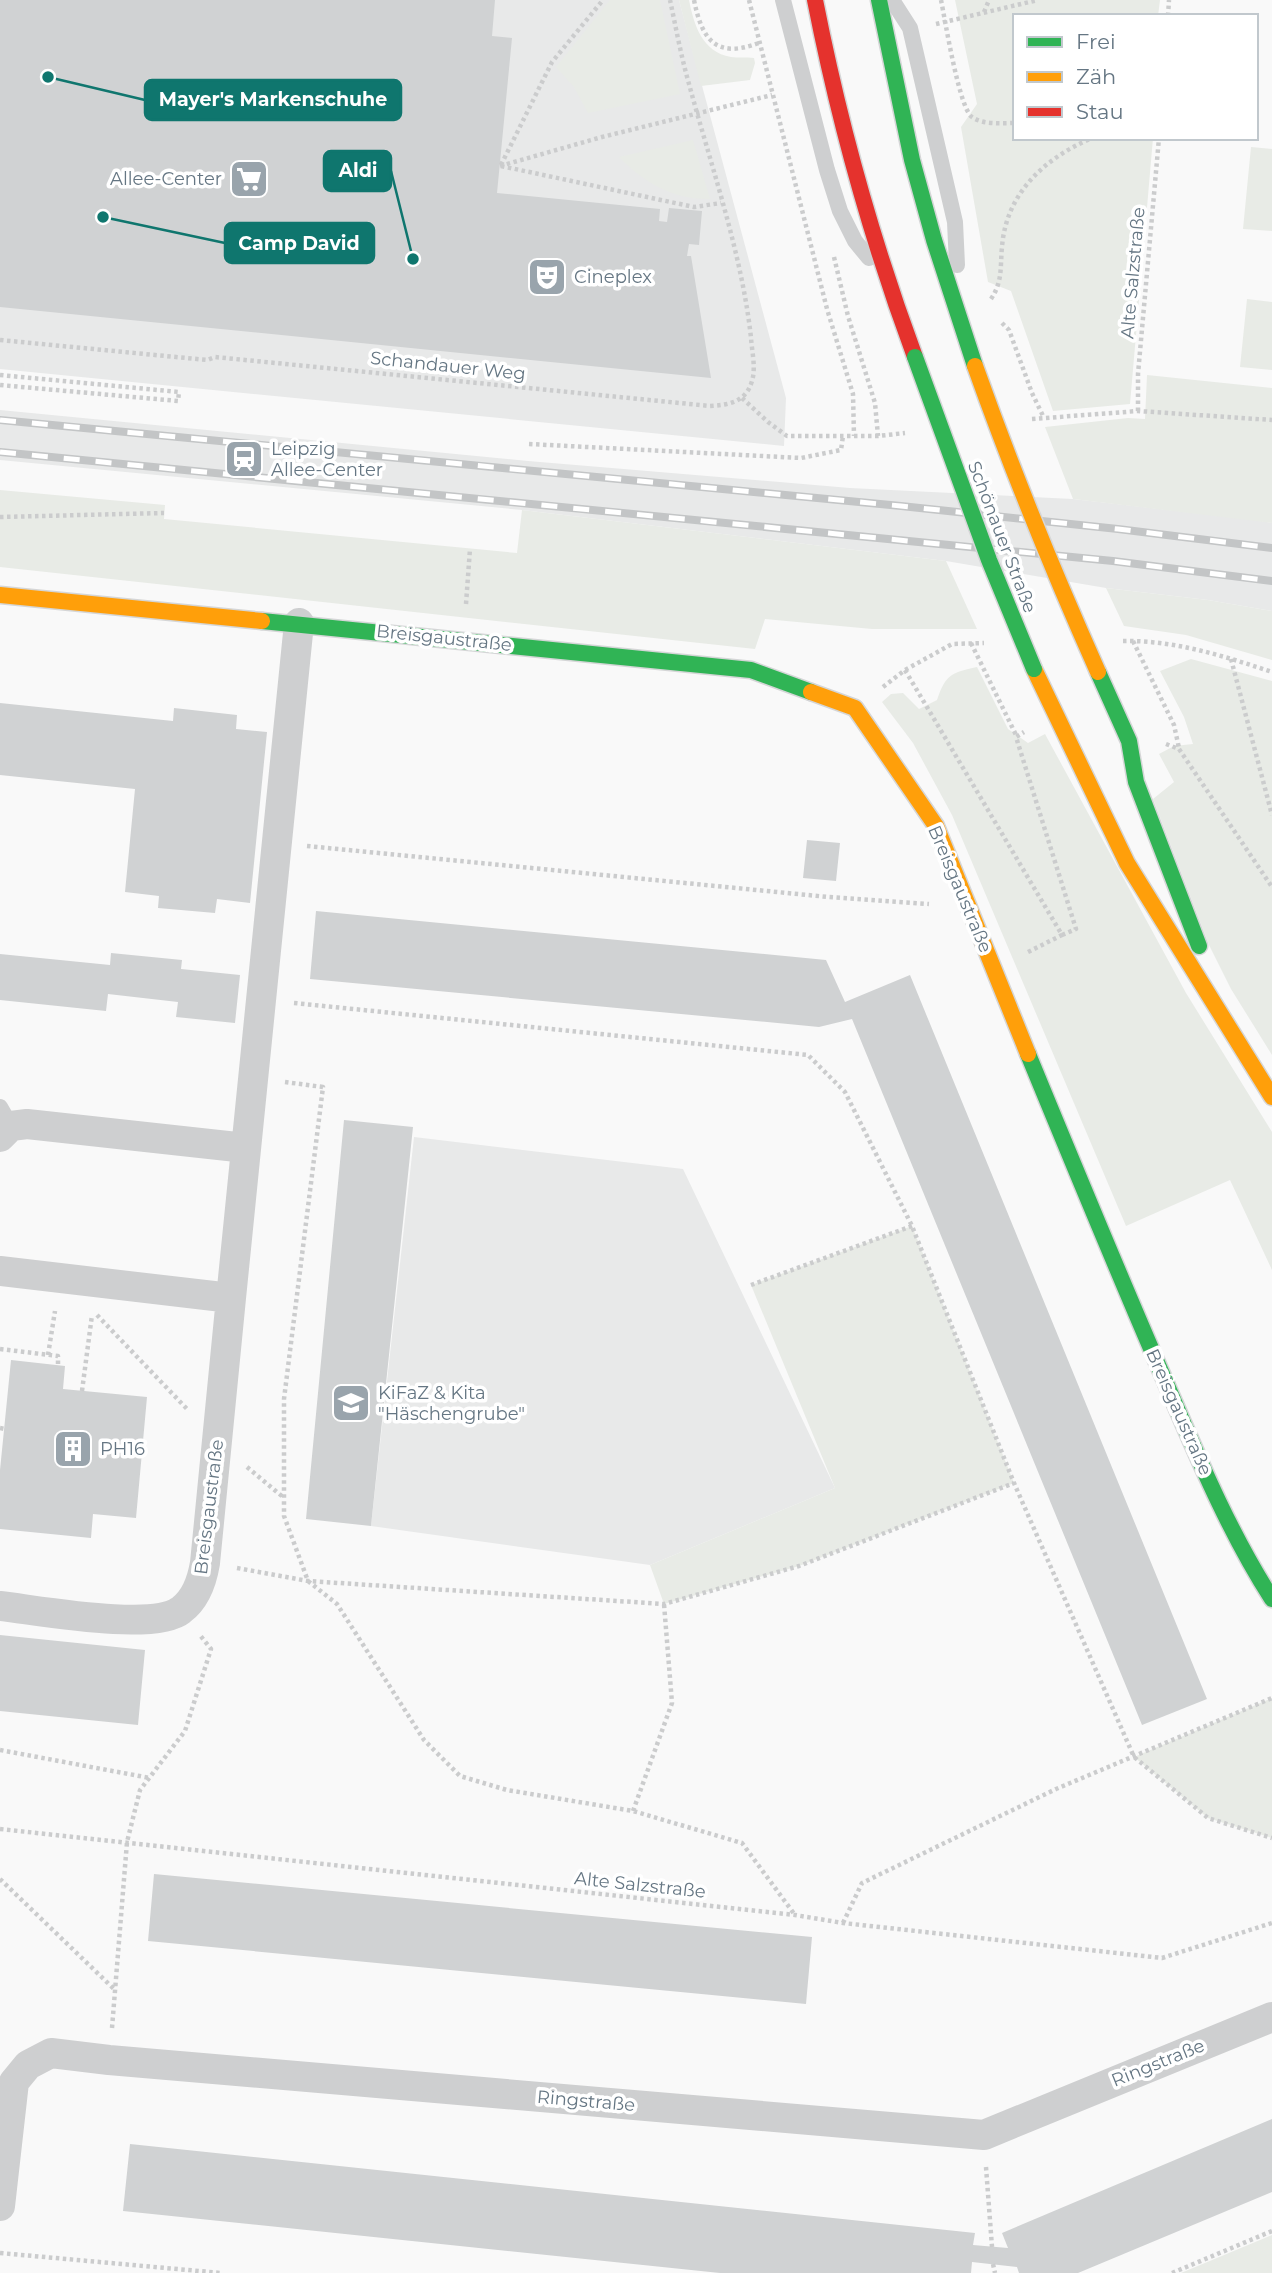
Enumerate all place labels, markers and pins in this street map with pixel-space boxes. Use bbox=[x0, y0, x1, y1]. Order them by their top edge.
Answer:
callout: Mayer's Markenschuhe bbox=[145, 80, 401, 120]
callout: Aldi bbox=[324, 151, 391, 191]
supermarket icon: Allee-Center bbox=[228, 158, 270, 200]
place label: Allee-Center bbox=[110, 168, 222, 190]
callout: Camp David bbox=[225, 223, 374, 263]
theatre icon: Cineplex bbox=[526, 256, 568, 298]
place label: Cineplex bbox=[574, 266, 652, 288]
station icon: Leipzig Allee-Center bbox=[223, 438, 265, 480]
place label: Leipzig Allee-Center bbox=[271, 438, 383, 481]
school or university icon: KiFaZ & Kita "Häschengrube" bbox=[330, 1382, 372, 1424]
place label: KiFaZ & Kita "Häschengrube" bbox=[378, 1382, 525, 1425]
building icon: PH16 bbox=[52, 1428, 94, 1470]
place label: PH16 bbox=[100, 1438, 145, 1460]

